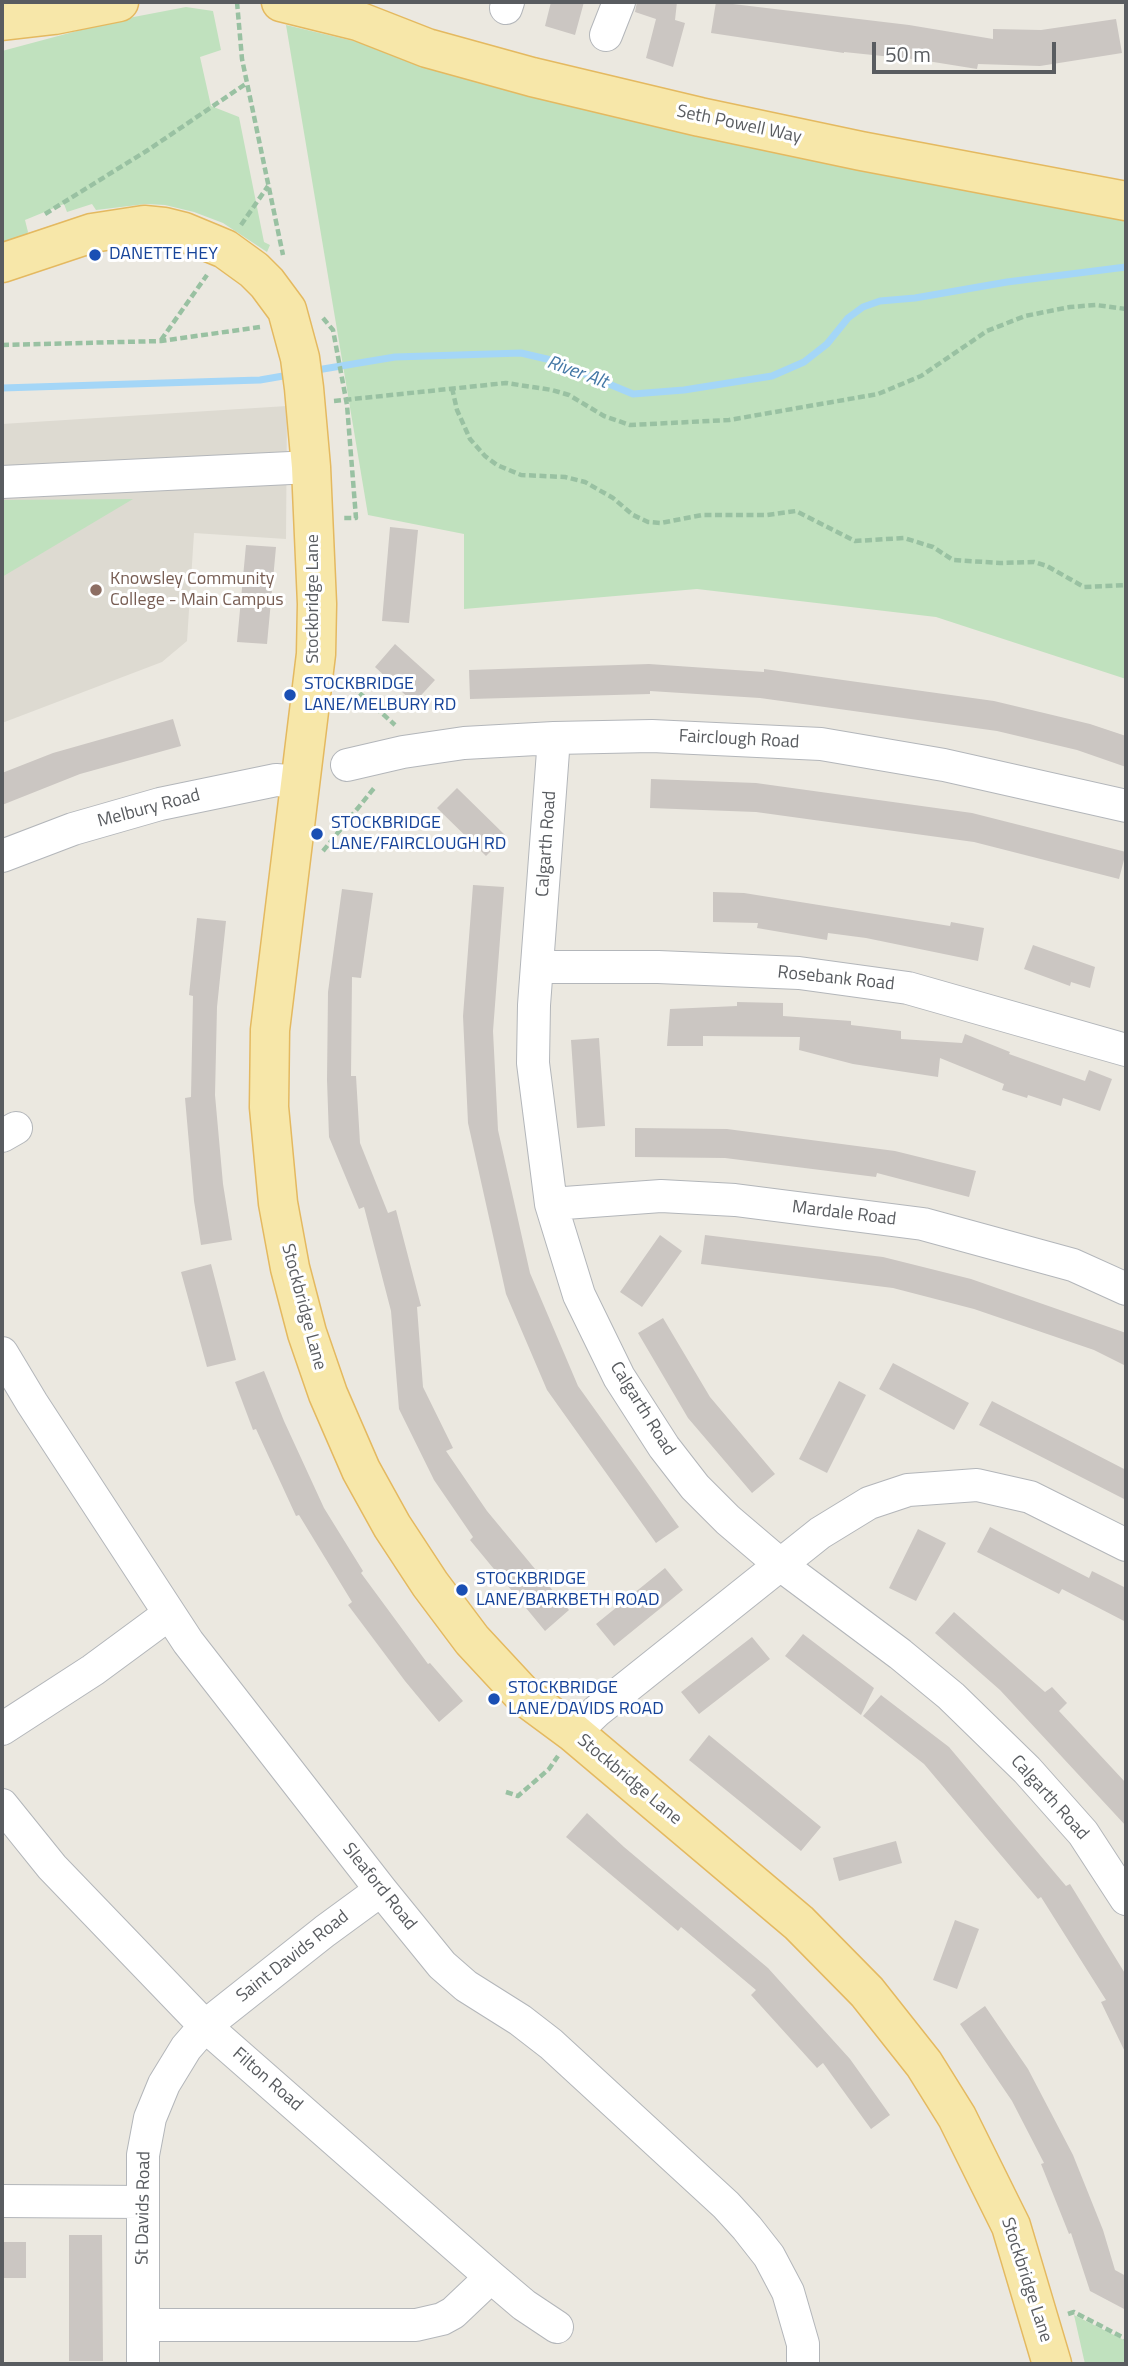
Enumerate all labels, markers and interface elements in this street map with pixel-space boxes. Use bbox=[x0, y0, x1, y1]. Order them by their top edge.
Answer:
scale bar bbox=[876, 28, 1060, 72]
text: 50 m bbox=[885, 38, 931, 70]
street label: Seth Powell Way bbox=[675, 101, 803, 149]
place label: DANETTE HEY bbox=[109, 244, 218, 266]
marker: DANETTE HEY bbox=[87, 247, 103, 263]
water label: River Alt bbox=[544, 352, 610, 394]
street label: Stockbridge Lane bbox=[303, 534, 325, 664]
place label: Knowsley Community College - Main Campus bbox=[110, 569, 284, 612]
marker: Knowsley Community College - Main Campus bbox=[88, 582, 104, 598]
place label: STOCKBRIDGE LANE/MELBURY RD bbox=[304, 674, 456, 716]
marker: STOCKBRIDGE LANE/MELBURY RD bbox=[282, 687, 298, 703]
street label: Fairclough Road bbox=[678, 726, 800, 754]
street label: Melbury Road bbox=[95, 785, 203, 833]
street label: Calgarth Road bbox=[533, 790, 561, 898]
place label: STOCKBRIDGE LANE/FAIRCLOUGH RD bbox=[331, 813, 506, 856]
marker: STOCKBRIDGE LANE/FAIRCLOUGH RD bbox=[309, 826, 325, 842]
street label: Rosebank Road bbox=[776, 962, 896, 996]
street label: Mardale Road bbox=[791, 1197, 897, 1231]
street label: Stockbridge Lane bbox=[276, 1242, 330, 1372]
street label: Calgarth Road bbox=[605, 1358, 679, 1460]
place label: STOCKBRIDGE LANE/BARKBETH ROAD bbox=[476, 1569, 660, 1612]
marker: STOCKBRIDGE LANE/BARKBETH ROAD bbox=[454, 1582, 470, 1598]
place label: STOCKBRIDGE LANE/DAVIDS ROAD bbox=[508, 1678, 664, 1720]
marker: STOCKBRIDGE LANE/DAVIDS ROAD bbox=[486, 1691, 502, 1707]
street label: Stockbridge Lane bbox=[572, 1730, 686, 1830]
street label: Calgarth Road bbox=[1005, 1751, 1093, 1845]
street label: Sleaford Road bbox=[337, 1839, 421, 1935]
street label: Saint Davids Road bbox=[233, 1906, 353, 2008]
street label: Filton Road bbox=[227, 2044, 307, 2116]
street label: St Davids Road bbox=[132, 2151, 156, 2265]
street label: Stockbridge Lane bbox=[996, 2215, 1056, 2345]

